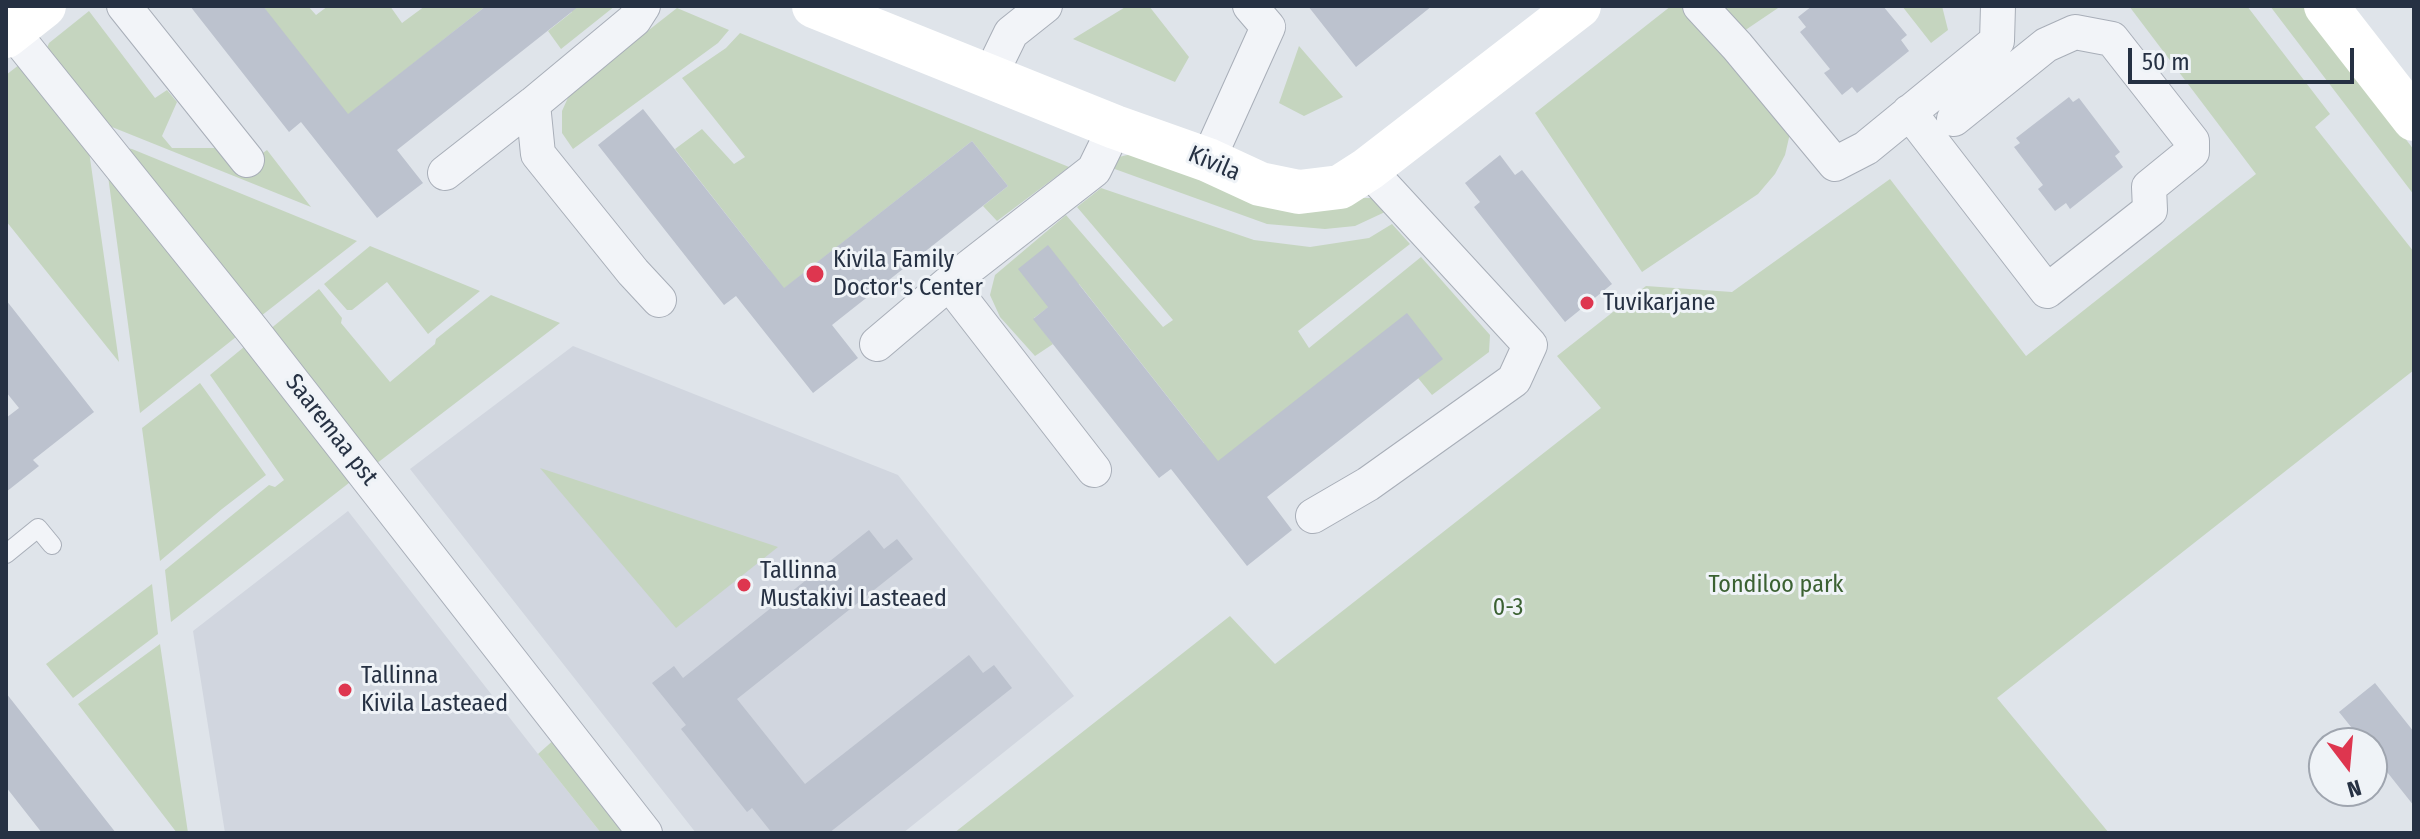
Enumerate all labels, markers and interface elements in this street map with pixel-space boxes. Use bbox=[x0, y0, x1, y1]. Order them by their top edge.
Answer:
scale bar bbox=[2132, 32, 2358, 82]
text: 50 m bbox=[2142, 48, 2190, 76]
street label: Kivila bbox=[1184, 140, 1244, 188]
place label: Kivila Family Doctor's Center bbox=[833, 246, 983, 302]
marker: Kivila Family Doctor's Center bbox=[804, 263, 826, 285]
place label: Tuvikarjane bbox=[1603, 289, 1715, 317]
marker: Tuvikarjane bbox=[1578, 294, 1596, 312]
street label: Saaremaa pst bbox=[279, 369, 383, 491]
place label: Tallinna Mustakivi Lasteaed bbox=[760, 557, 947, 613]
park label: Tondiloo park bbox=[1709, 571, 1843, 599]
marker: Tallinna Mustakivi Lasteaed bbox=[735, 576, 753, 594]
park label: 0-3 bbox=[1493, 594, 1523, 622]
place label: Tallinna Kivila Lasteaed bbox=[361, 662, 508, 718]
marker: Tallinna Kivila Lasteaed bbox=[336, 681, 354, 699]
north arrow bbox=[2308, 727, 2388, 807]
text: N bbox=[2344, 774, 2364, 803]

